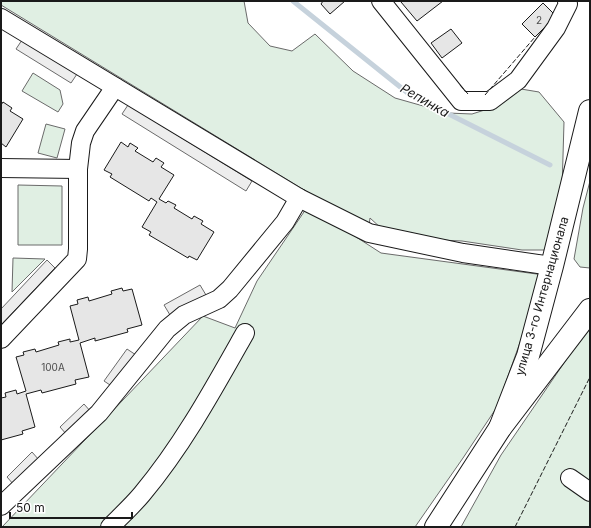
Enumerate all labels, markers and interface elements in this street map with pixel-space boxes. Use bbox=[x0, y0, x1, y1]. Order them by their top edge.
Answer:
house number: 2 bbox=[536, 14, 542, 26]
water label: Репинка bbox=[398, 80, 452, 120]
street label: улица 3-го Интернационала bbox=[512, 215, 571, 377]
house number: 100А bbox=[41, 361, 65, 373]
scale bar bbox=[10, 494, 132, 520]
text: 50 m bbox=[16, 500, 45, 515]

